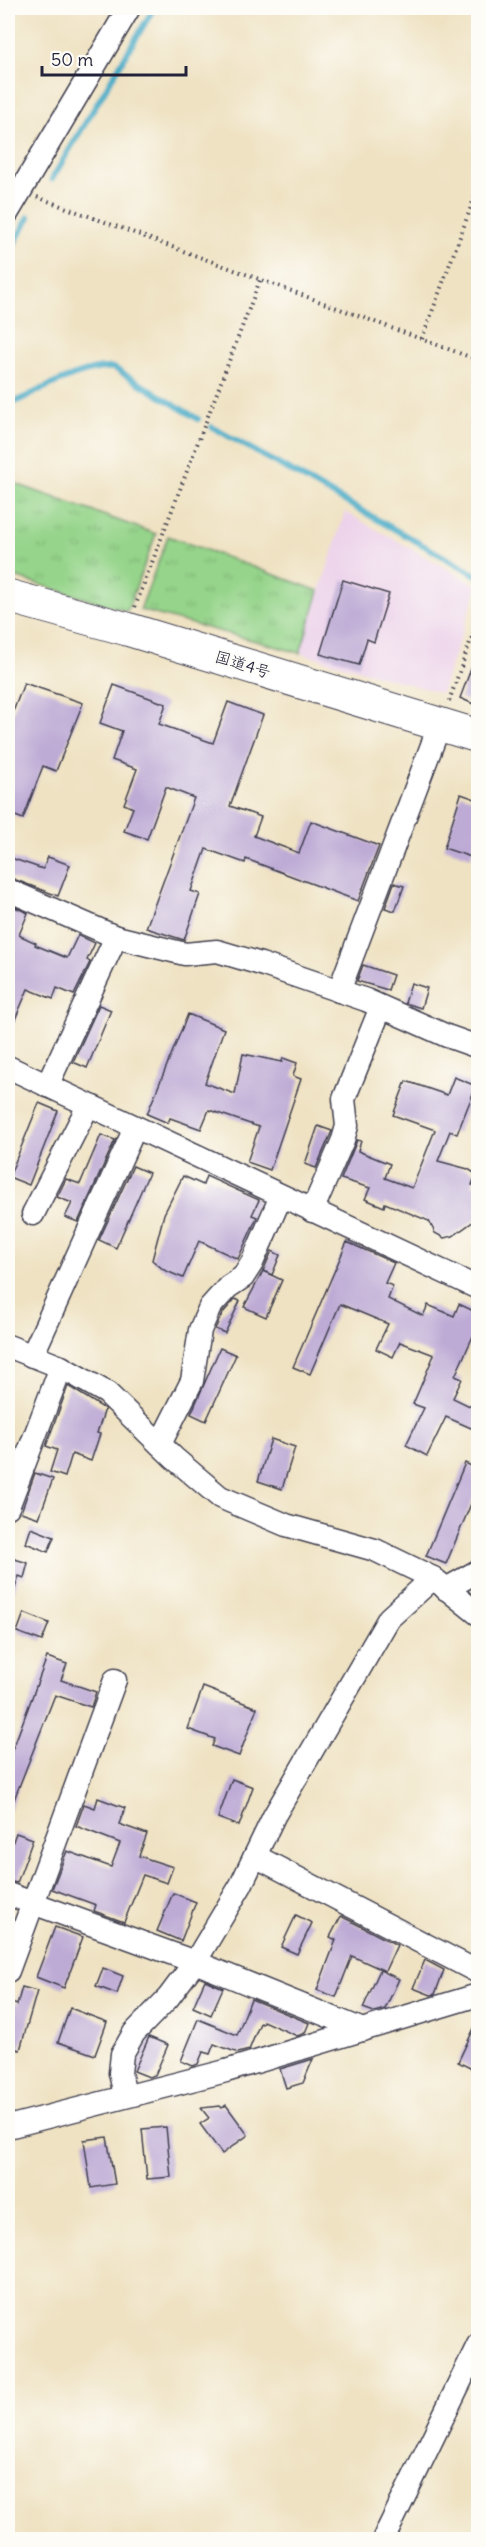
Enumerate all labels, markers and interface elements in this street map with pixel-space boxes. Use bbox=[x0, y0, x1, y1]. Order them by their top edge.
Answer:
scale bar bbox=[42, 39, 186, 77]
text: 50 m bbox=[51, 48, 93, 71]
street label: 国道4号 bbox=[213, 646, 273, 682]

